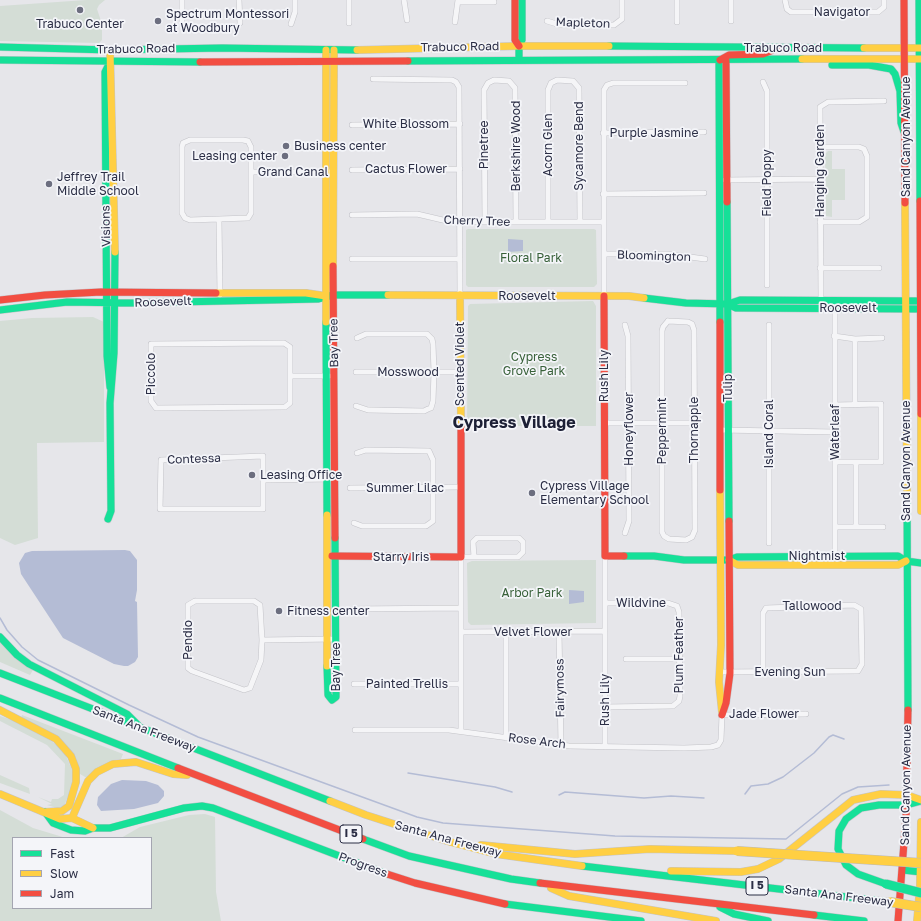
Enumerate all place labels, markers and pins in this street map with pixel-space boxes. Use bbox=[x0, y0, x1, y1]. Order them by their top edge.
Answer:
marker: Trabuco Center bbox=[75, 5, 85, 15]
place label: Spectrum Montessori at Woodbury bbox=[166, 7, 289, 35]
marker: Spectrum Montessori at Woodbury bbox=[153, 16, 163, 26]
place label: Trabuco Center bbox=[36, 17, 124, 31]
place label: Business center bbox=[294, 139, 386, 153]
marker: Business center bbox=[281, 141, 291, 151]
place label: Leasing center bbox=[192, 149, 277, 163]
marker: Leasing center bbox=[280, 151, 290, 161]
place label: Jeffrey Trail Middle School bbox=[57, 170, 139, 198]
marker: Jeffrey Trail Middle School bbox=[44, 179, 54, 189]
place label: Leasing Office bbox=[260, 468, 342, 482]
marker: Leasing Office bbox=[247, 470, 257, 480]
place label: Cypress Village Elementary School bbox=[540, 479, 649, 507]
marker: Cypress Village Elementary School bbox=[527, 488, 537, 498]
place label: Fitness center bbox=[287, 604, 369, 618]
marker: Fitness center bbox=[274, 606, 284, 616]

